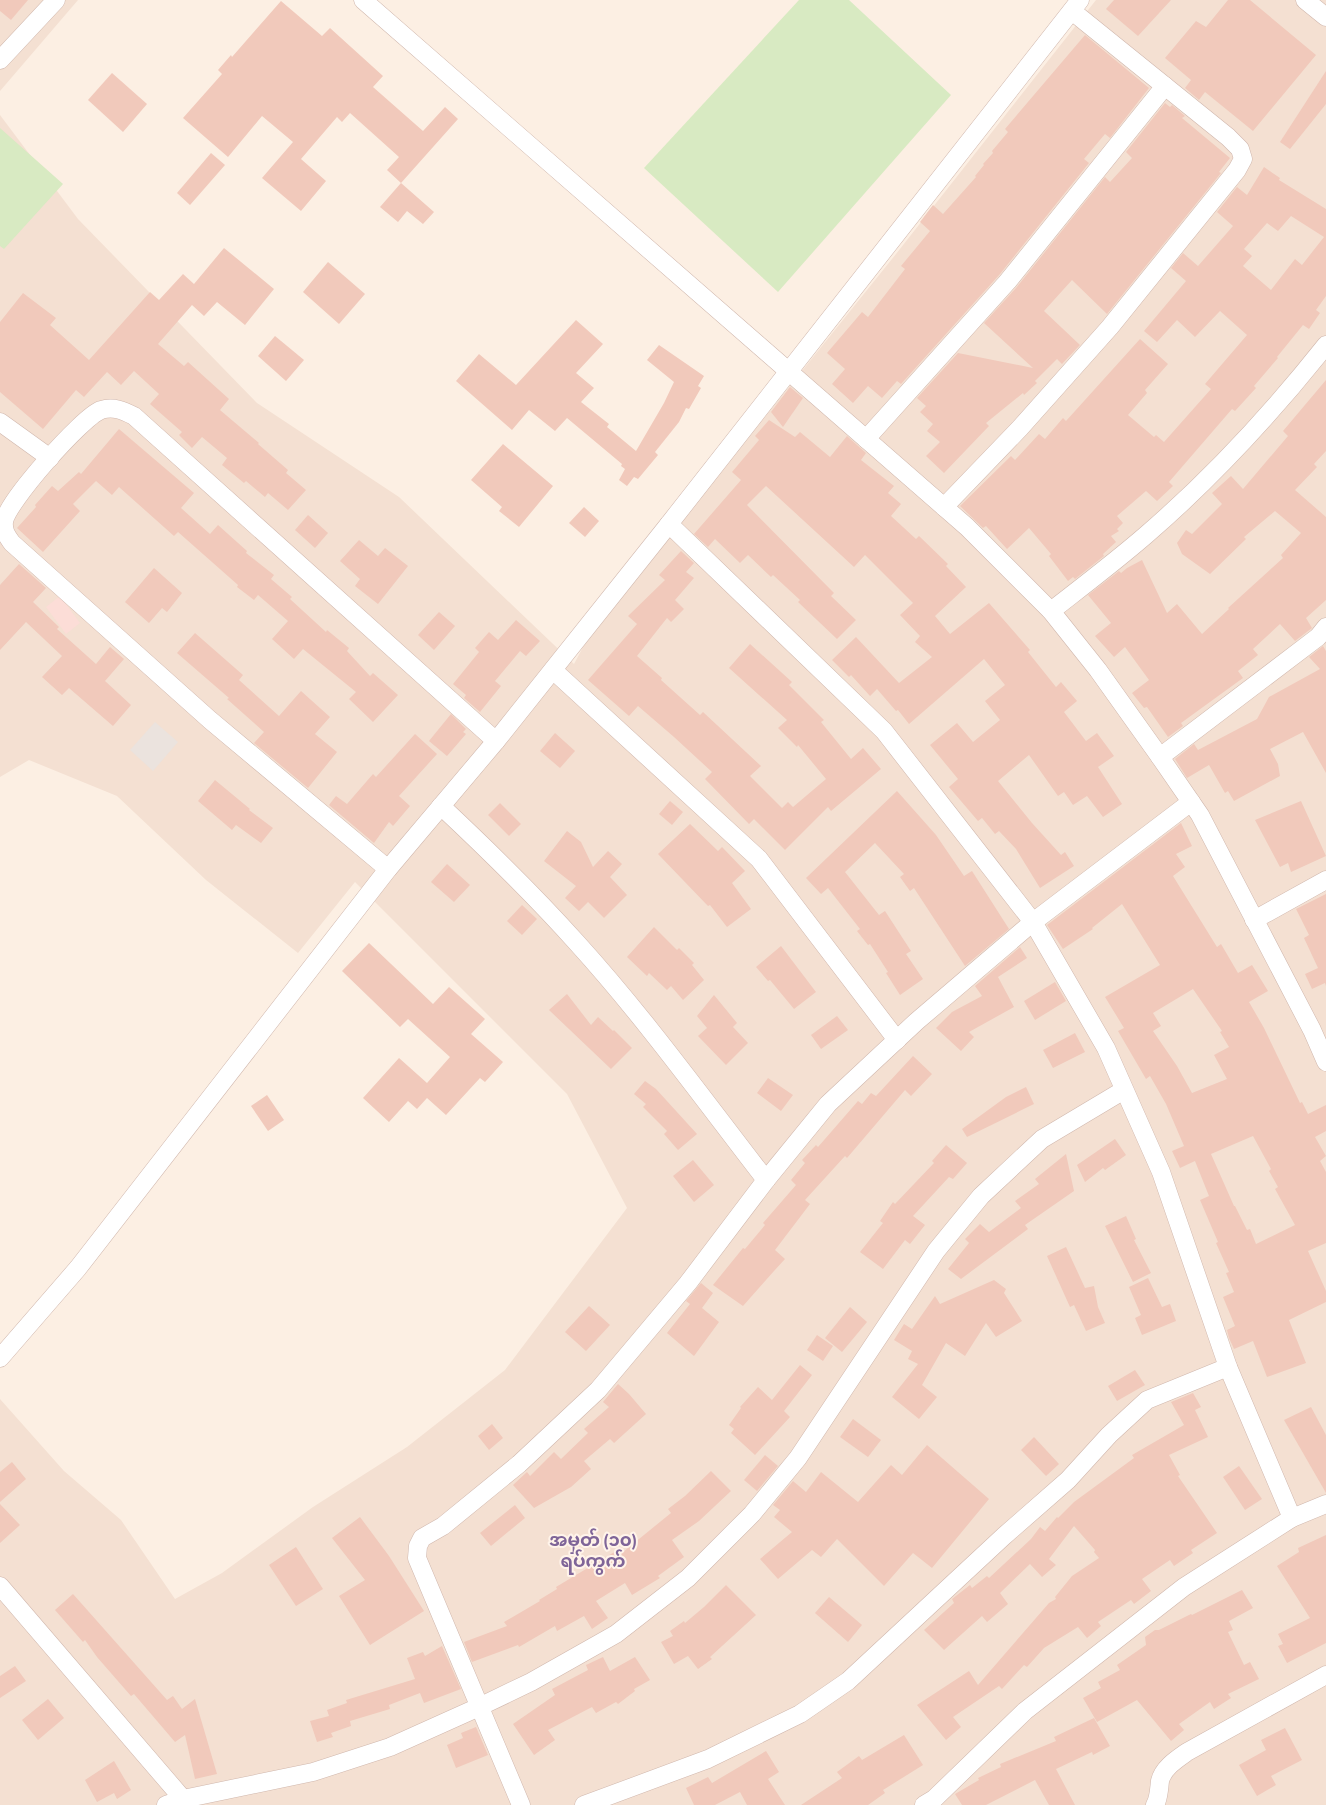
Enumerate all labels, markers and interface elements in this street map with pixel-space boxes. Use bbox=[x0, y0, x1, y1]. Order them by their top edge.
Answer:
district label: အမှတ် (၁၀) ရပ်ကွက် bbox=[549, 1528, 637, 1575]

